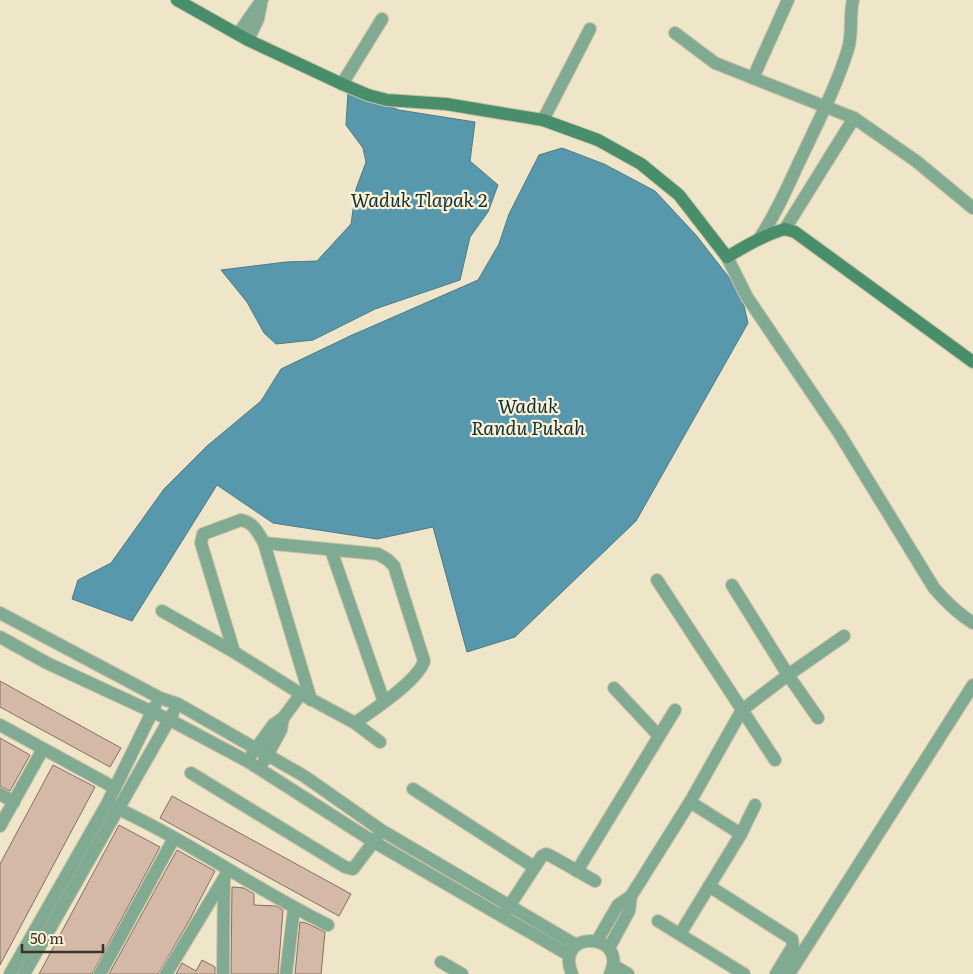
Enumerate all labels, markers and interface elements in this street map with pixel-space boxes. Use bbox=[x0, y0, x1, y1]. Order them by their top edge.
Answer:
water label: Waduk Tlapak 2 bbox=[351, 185, 488, 213]
water label: Waduk Randu Pukah bbox=[471, 391, 585, 441]
scale bar bbox=[22, 922, 104, 954]
text: 50 m bbox=[30, 926, 64, 949]

